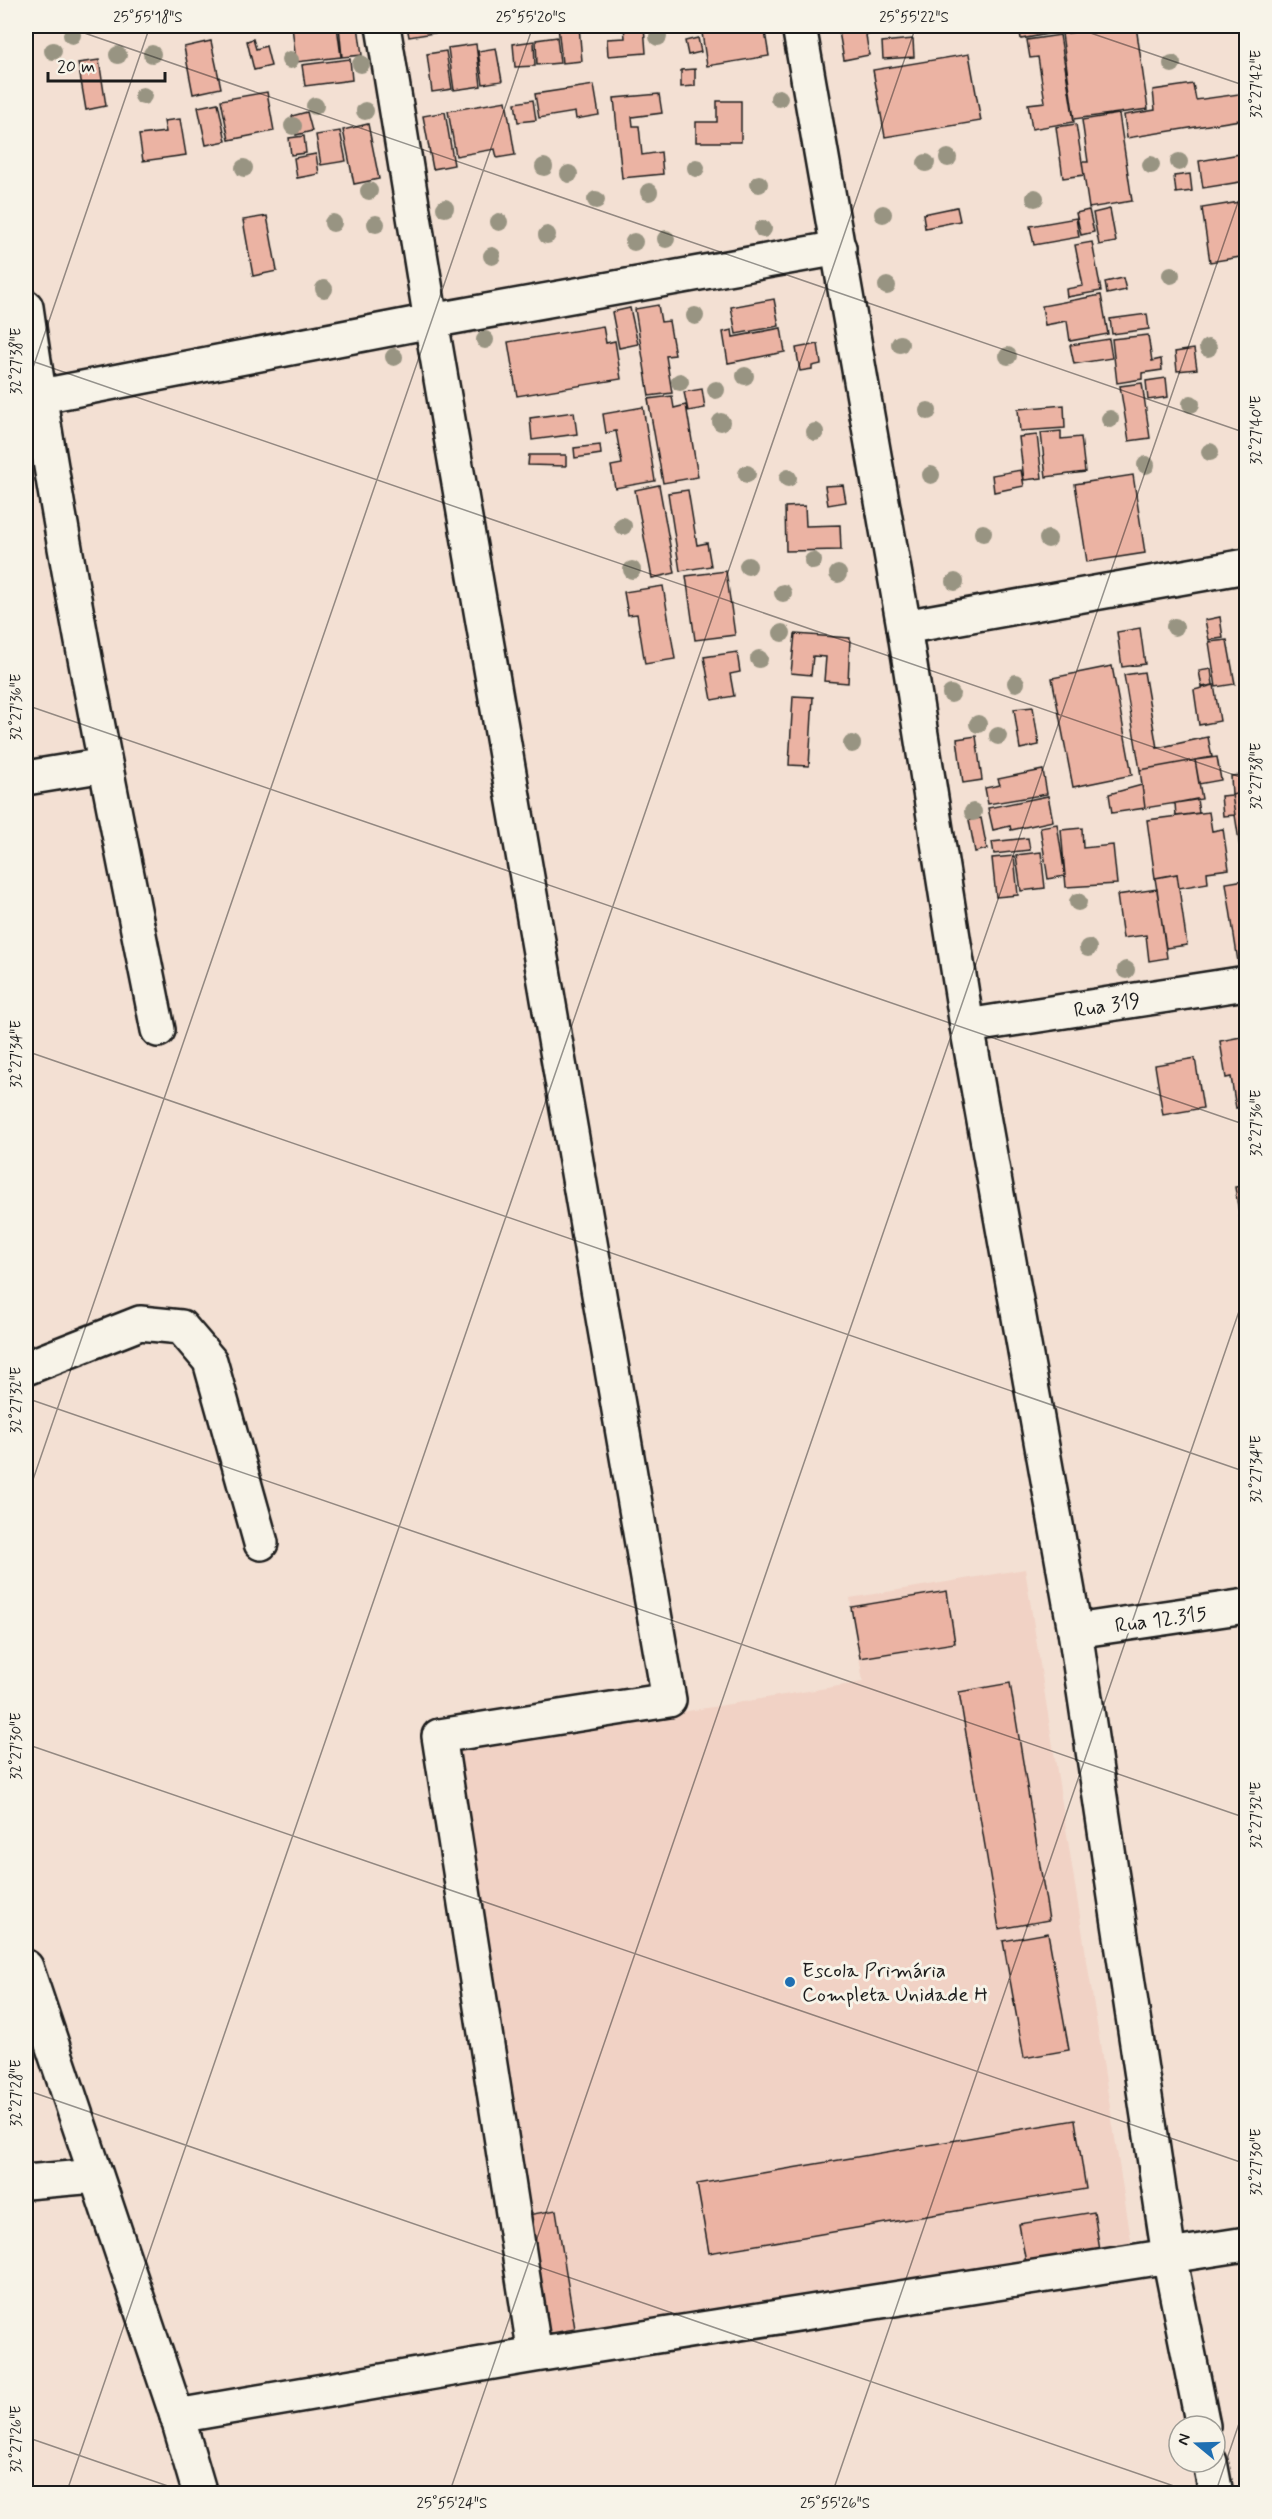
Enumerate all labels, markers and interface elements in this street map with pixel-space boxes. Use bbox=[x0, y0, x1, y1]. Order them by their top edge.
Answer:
text: 25°55'18"S bbox=[113, 8, 183, 28]
text: 25°55'20"S bbox=[496, 8, 566, 28]
text: 25°55'22"S bbox=[879, 8, 949, 28]
scale bar bbox=[48, 45, 165, 83]
text: 32°27'42"E bbox=[1247, 49, 1267, 118]
text: 20 m bbox=[57, 55, 95, 79]
text: 32°27'38"E bbox=[7, 327, 27, 395]
text: 32°27'40"E bbox=[1247, 395, 1267, 465]
text: 32°27'36"E bbox=[7, 673, 27, 741]
text: 32°27'38"E bbox=[1247, 742, 1267, 810]
street label: Rua 319 bbox=[1072, 987, 1143, 1025]
text: 32°27'34"E bbox=[7, 1020, 27, 1088]
text: 32°27'36"E bbox=[1247, 1089, 1267, 1157]
text: 32°27'32"E bbox=[7, 1366, 27, 1433]
text: 32°27'34"E bbox=[1247, 1435, 1267, 1503]
street label: Rua 12.315 bbox=[1113, 1600, 1209, 1640]
text: 32°27'30"E bbox=[7, 1712, 27, 1780]
text: 32°27'32"E bbox=[1247, 1781, 1267, 1848]
place label: Escola Primária Completa Unidade H bbox=[802, 1957, 988, 2009]
marker: Escola Primária Completa Unidade H bbox=[783, 1975, 797, 1989]
text: 32°27'28"E bbox=[7, 2059, 27, 2127]
text: 32°27'30"E bbox=[1247, 2128, 1267, 2196]
text: 32°27'26"E bbox=[7, 2405, 27, 2473]
north arrow bbox=[1167, 2414, 1227, 2474]
text: N bbox=[1173, 2431, 1196, 2448]
text: 25°55'24"S bbox=[417, 2494, 487, 2514]
text: 25°55'26"S bbox=[800, 2494, 870, 2514]

